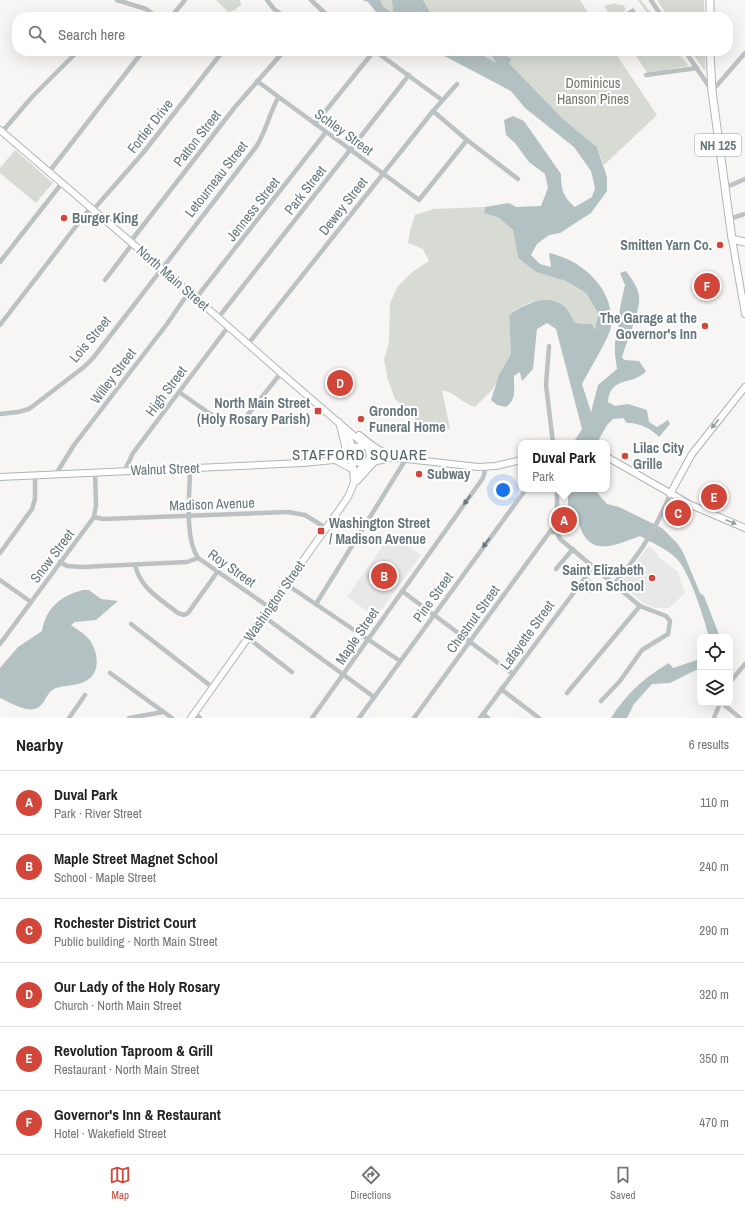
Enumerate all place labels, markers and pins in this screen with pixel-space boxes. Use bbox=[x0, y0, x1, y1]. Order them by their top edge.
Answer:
place label: Burger King bbox=[72, 209, 138, 227]
marker: Burger King bbox=[59, 213, 69, 223]
place label: Smitten Yarn Co. bbox=[620, 236, 712, 254]
marker: Smitten Yarn Co. bbox=[715, 240, 725, 250]
pin: F bbox=[694, 271, 720, 301]
place label: The Garage at the Governor's Inn bbox=[600, 309, 697, 343]
marker: The Garage at the Governor's Inn bbox=[700, 321, 710, 331]
pin: D bbox=[327, 368, 353, 398]
place label: North Main Street (Holy Rosary Parish) bbox=[197, 394, 310, 428]
place label: Grondon Funeral Home bbox=[369, 402, 446, 436]
marker: North Main Street (Holy Rosary Parish) bbox=[313, 406, 323, 416]
marker: Grondon Funeral Home bbox=[356, 414, 366, 424]
place label: Lilac City Grille bbox=[633, 439, 685, 473]
marker: Lilac City Grille bbox=[620, 451, 630, 461]
place label: Subway bbox=[427, 465, 471, 483]
marker: Subway bbox=[414, 469, 424, 479]
pin: E bbox=[701, 482, 727, 512]
pin: C bbox=[665, 498, 691, 528]
pin: A bbox=[551, 505, 577, 535]
place label: Washington Street / Madison Avenue bbox=[329, 514, 430, 548]
marker: Washington Street / Madison Avenue bbox=[316, 526, 326, 536]
pin: B bbox=[371, 561, 397, 591]
place label: Saint Elizabeth Seton School bbox=[562, 561, 644, 595]
marker: Saint Elizabeth Seton School bbox=[647, 573, 657, 583]

